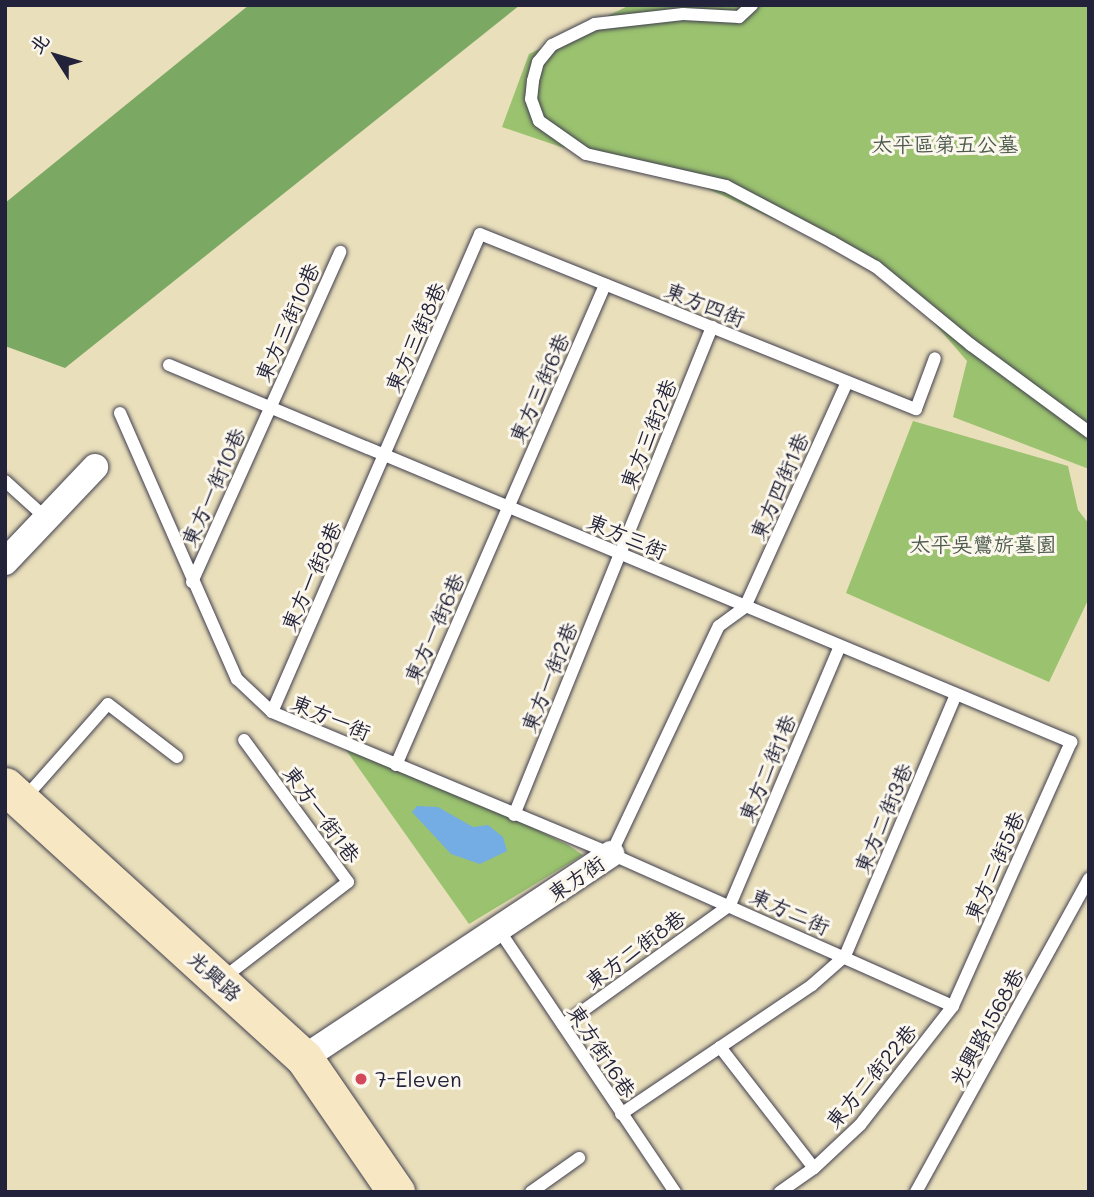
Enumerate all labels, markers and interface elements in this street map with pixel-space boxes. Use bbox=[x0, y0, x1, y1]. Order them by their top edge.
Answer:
north arrow bbox=[21, 21, 91, 91]
text: 北 bbox=[23, 28, 55, 58]
park label: 太平區第五公墓 bbox=[872, 131, 1018, 157]
street label: 東方三街10巷 bbox=[250, 259, 324, 385]
street label: 東方四街 bbox=[661, 277, 749, 331]
street label: 東方三街8巷 bbox=[380, 278, 450, 396]
street label: 東方三街6巷 bbox=[504, 329, 574, 447]
street label: 東方三街2巷 bbox=[614, 375, 682, 493]
street label: 東方一街10巷 bbox=[176, 424, 250, 550]
street label: 東方四街1巷 bbox=[744, 429, 814, 543]
street label: 東方三街 bbox=[583, 508, 671, 564]
street label: 東方一街8巷 bbox=[276, 517, 346, 635]
park label: 太平吳鸞旂墓園 bbox=[910, 531, 1056, 557]
street label: 東方一街6巷 bbox=[399, 569, 469, 687]
street label: 東方一街2巷 bbox=[515, 618, 583, 736]
street label: 東方一街 bbox=[287, 689, 375, 745]
street label: 東方二街1巷 bbox=[733, 710, 801, 826]
street label: 東方二街3巷 bbox=[848, 759, 918, 877]
street label: 東方一街1巷 bbox=[278, 760, 366, 868]
street label: 東方二街5巷 bbox=[959, 807, 1029, 925]
street label: 東方街 bbox=[543, 850, 609, 906]
street label: 東方二街 bbox=[747, 882, 833, 940]
street label: 東方二街8巷 bbox=[580, 904, 690, 994]
street label: 光興路 bbox=[183, 946, 247, 1006]
street label: 光興路1568巷 bbox=[943, 964, 1029, 1090]
street label: 東方街16巷 bbox=[563, 1000, 641, 1102]
street label: 東方二街22巷 bbox=[820, 1019, 922, 1133]
place label: 7-Eleven bbox=[375, 1066, 462, 1092]
marker: 7-Eleven bbox=[353, 1071, 369, 1087]

